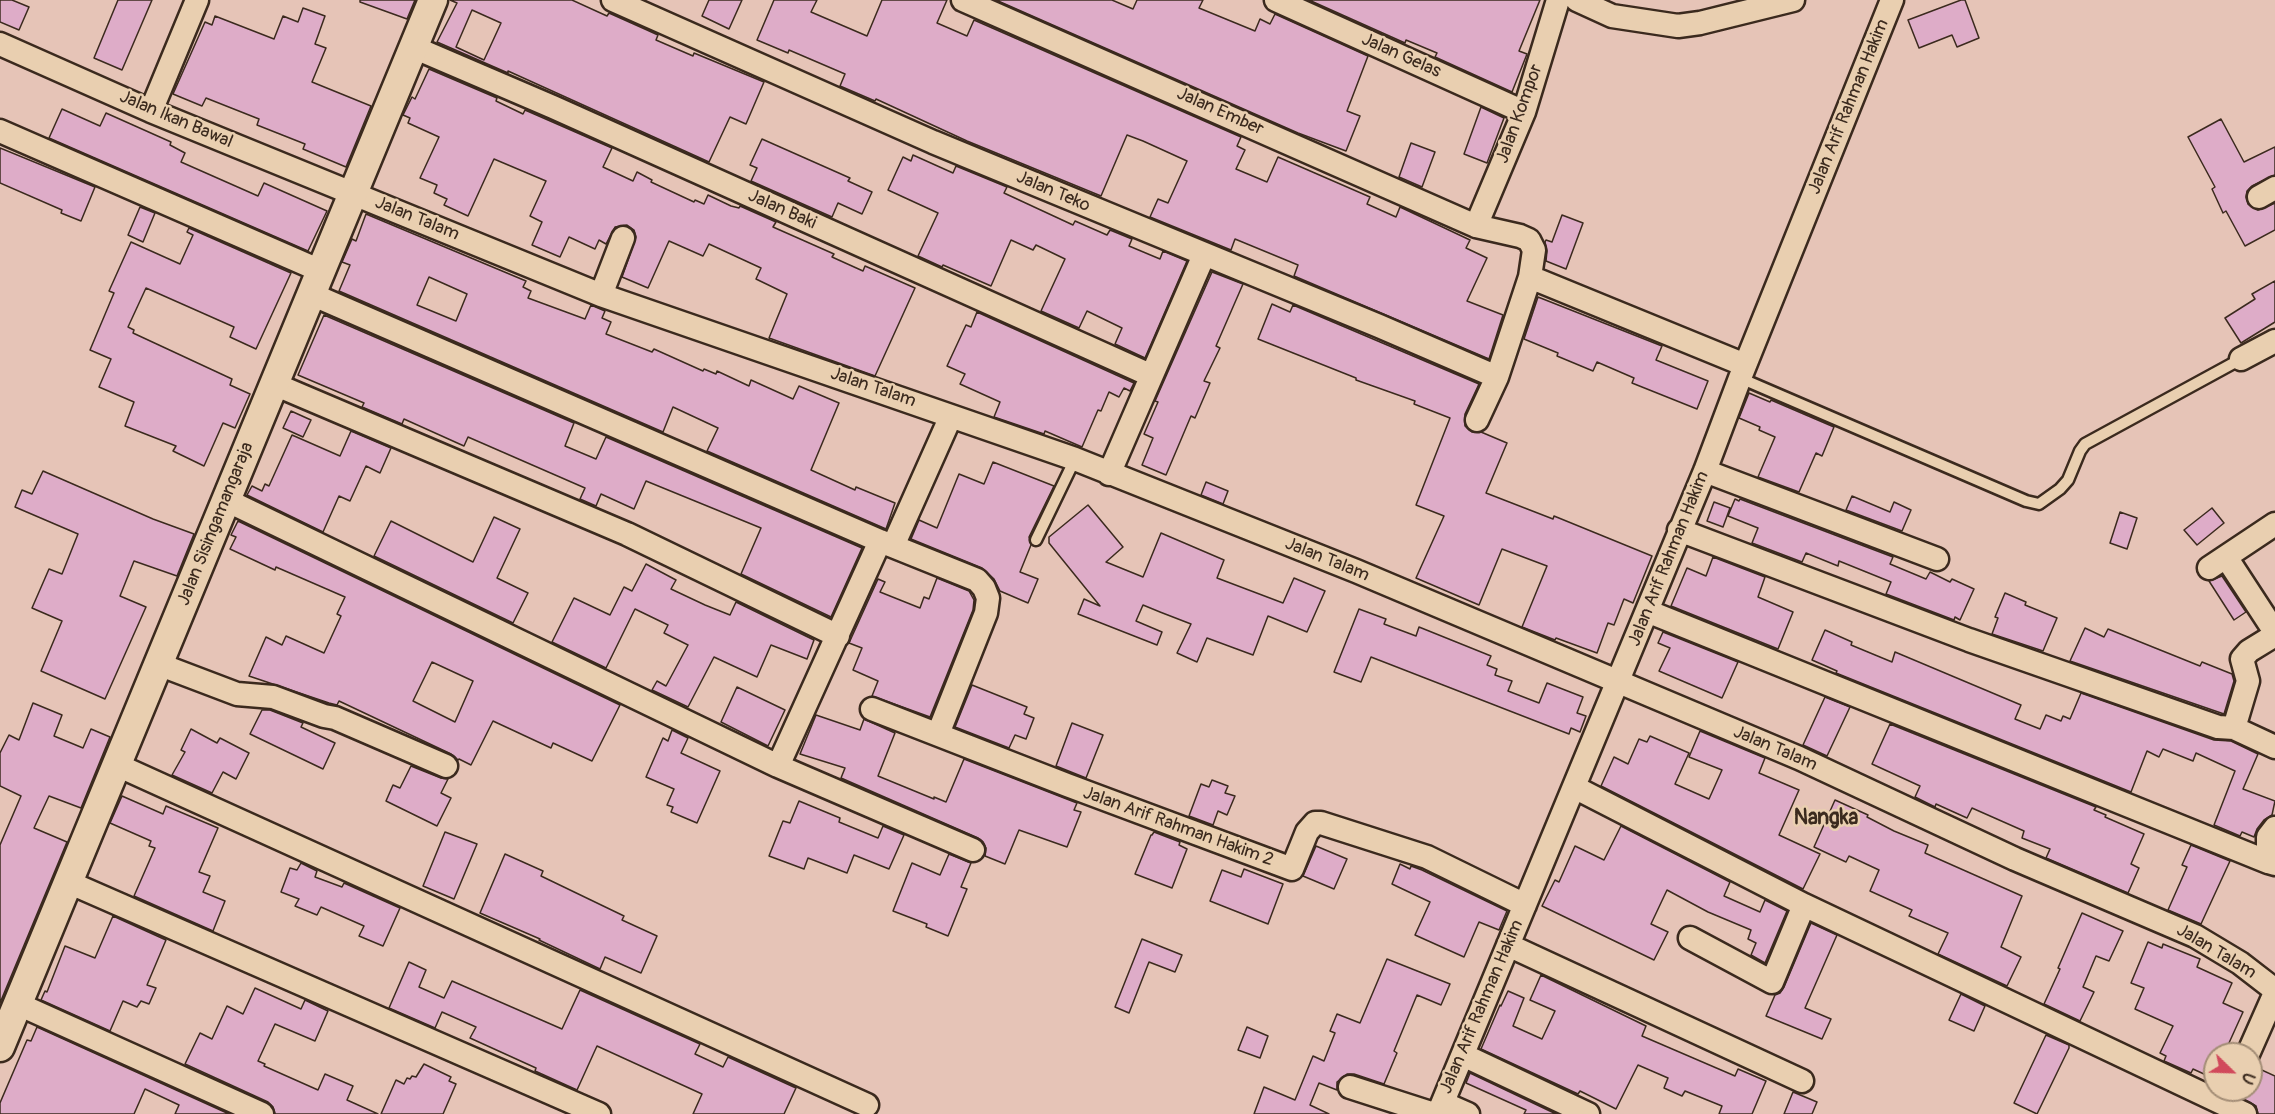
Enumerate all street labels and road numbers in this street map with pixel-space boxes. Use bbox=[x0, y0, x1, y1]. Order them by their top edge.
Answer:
street label: Jalan Arif Rahman Hakim bbox=[1804, 16, 1894, 198]
street label: Jalan Gelas bbox=[1358, 29, 1444, 83]
street label: Jalan Kompor bbox=[1492, 62, 1548, 166]
street label: Jalan Ember bbox=[1173, 83, 1267, 141]
street label: Jalan Ikan Bawal bbox=[116, 86, 236, 154]
street label: Jalan Teko bbox=[1013, 167, 1093, 217]
street label: Jalan Baki bbox=[745, 185, 819, 235]
street label: Jalan Talam bbox=[372, 192, 462, 246]
street label: Jalan Talam bbox=[827, 363, 919, 413]
street label: Jalan Sisingamangaraja bbox=[173, 439, 259, 609]
street label: Jalan Arif Rahman Hakim bbox=[1624, 468, 1714, 650]
street label: Jalan Talam bbox=[1282, 533, 1372, 587]
street label: Jalan Talam bbox=[1730, 722, 1820, 776]
street label: Jalan Arif Rahman Hakim 2 bbox=[1080, 783, 1276, 871]
street label: Jalan Arif Rahman Hakim bbox=[1436, 917, 1528, 1097]
street label: Jalan Talam bbox=[2172, 920, 2260, 984]

